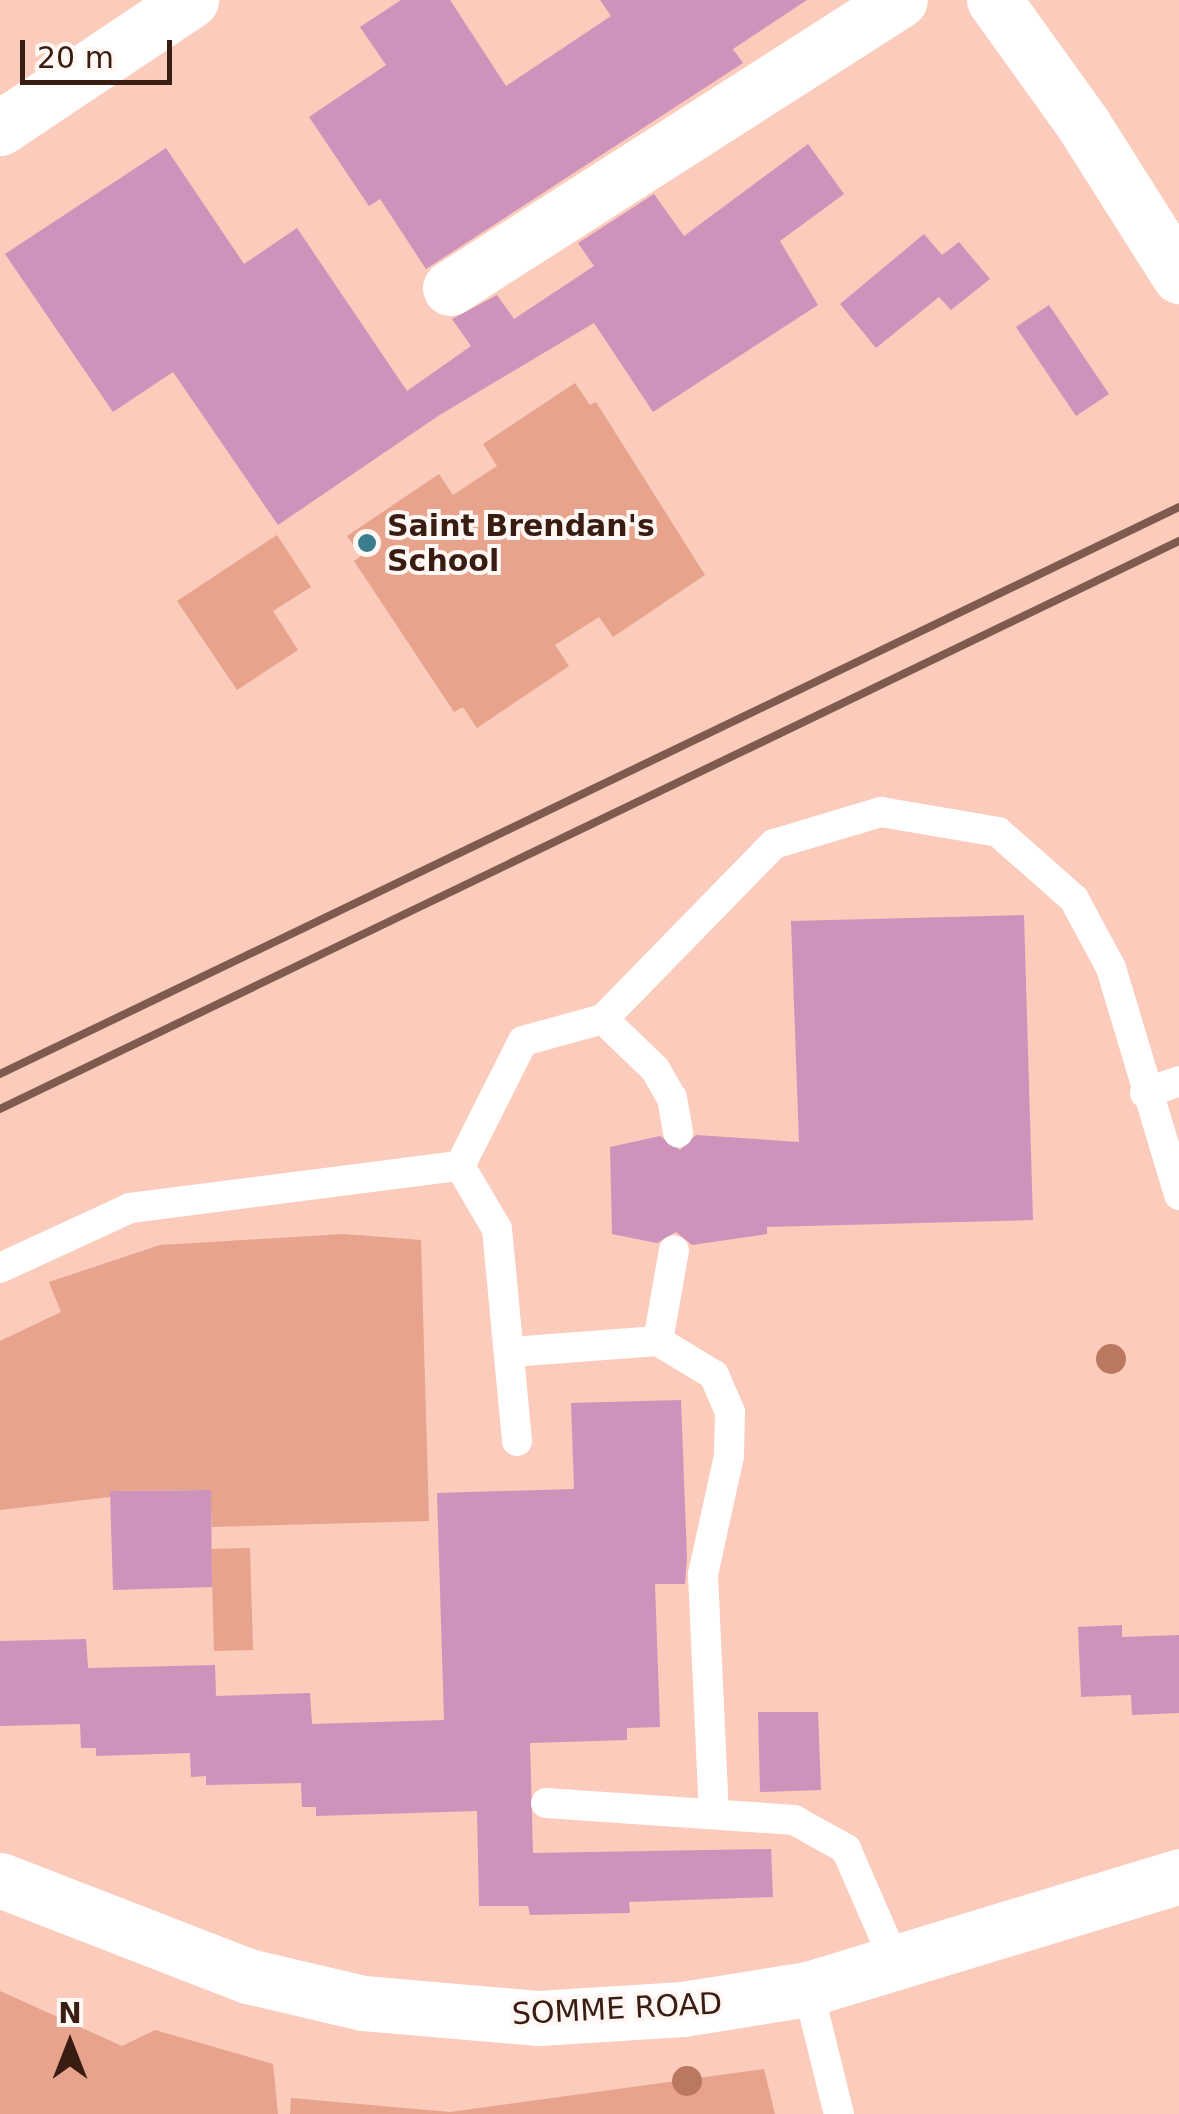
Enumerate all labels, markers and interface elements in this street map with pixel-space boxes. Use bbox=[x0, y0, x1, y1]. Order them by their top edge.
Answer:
scale bar bbox=[25, 20, 178, 82]
text: 20 m bbox=[37, 40, 114, 75]
place label: Saint Brendan's School bbox=[387, 508, 655, 578]
marker: Saint Brendan's School bbox=[356, 532, 378, 554]
street label: SOMME ROAD bbox=[511, 1986, 723, 2032]
north arrow bbox=[20, 1994, 120, 2094]
text: N bbox=[58, 1997, 82, 2030]

